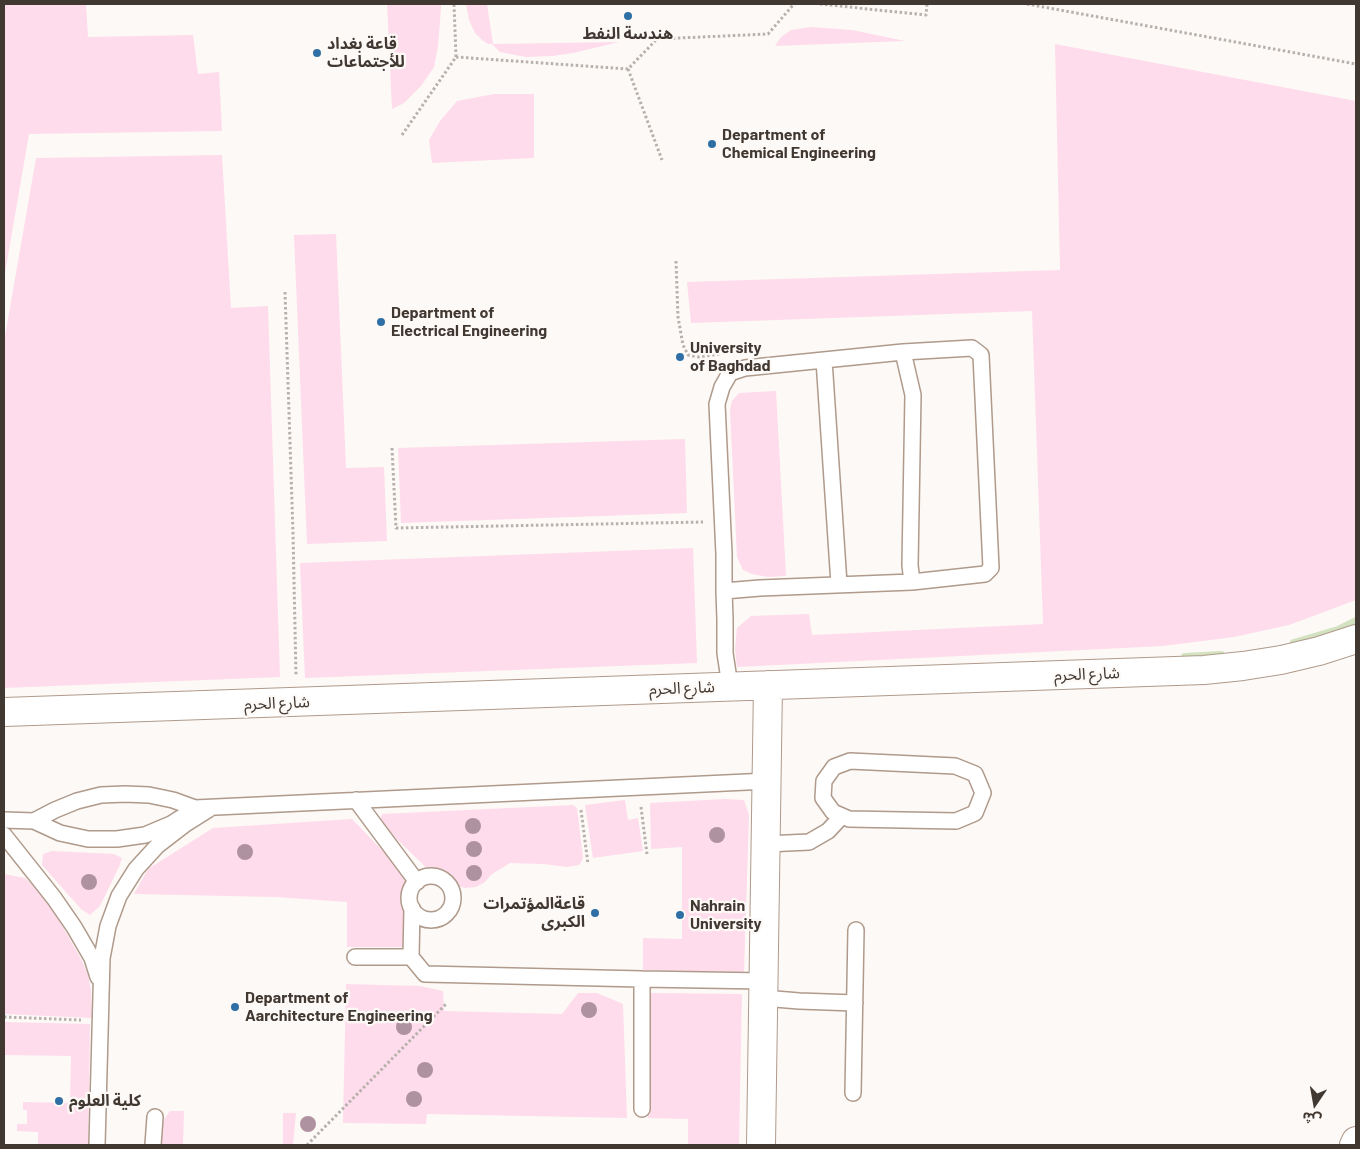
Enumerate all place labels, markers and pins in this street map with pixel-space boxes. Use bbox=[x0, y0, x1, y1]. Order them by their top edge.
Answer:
marker: هندسة النفط bbox=[622, 10, 634, 22]
place label: هندسة النفط bbox=[583, 24, 673, 44]
place label: قاعة بغداد للأجتماعات bbox=[327, 34, 405, 72]
marker: قاعة بغداد للأجتماعات bbox=[311, 47, 323, 59]
place label: Department of Chemical Engineering bbox=[722, 125, 876, 163]
marker: Department of Chemical Engineering bbox=[706, 138, 718, 150]
place label: Department of Electrical Engineering bbox=[391, 303, 547, 341]
marker: Department of Electrical Engineering bbox=[375, 316, 387, 328]
place label: University of Baghdad bbox=[690, 338, 771, 376]
marker: University of Baghdad bbox=[674, 351, 686, 363]
place label: قاعةالمؤتمرات الكبرى bbox=[483, 894, 585, 932]
place label: Nahrain University bbox=[690, 896, 762, 934]
marker: قاعةالمؤتمرات الكبرى bbox=[589, 907, 601, 919]
marker: Nahrain University bbox=[674, 909, 686, 921]
place label: Department of Aarchitecture Engineering bbox=[245, 988, 433, 1026]
marker: Department of Aarchitecture Engineering bbox=[229, 1001, 241, 1013]
place label: كلية العلوم bbox=[69, 1091, 141, 1111]
marker: كلية العلوم bbox=[53, 1095, 65, 1107]

